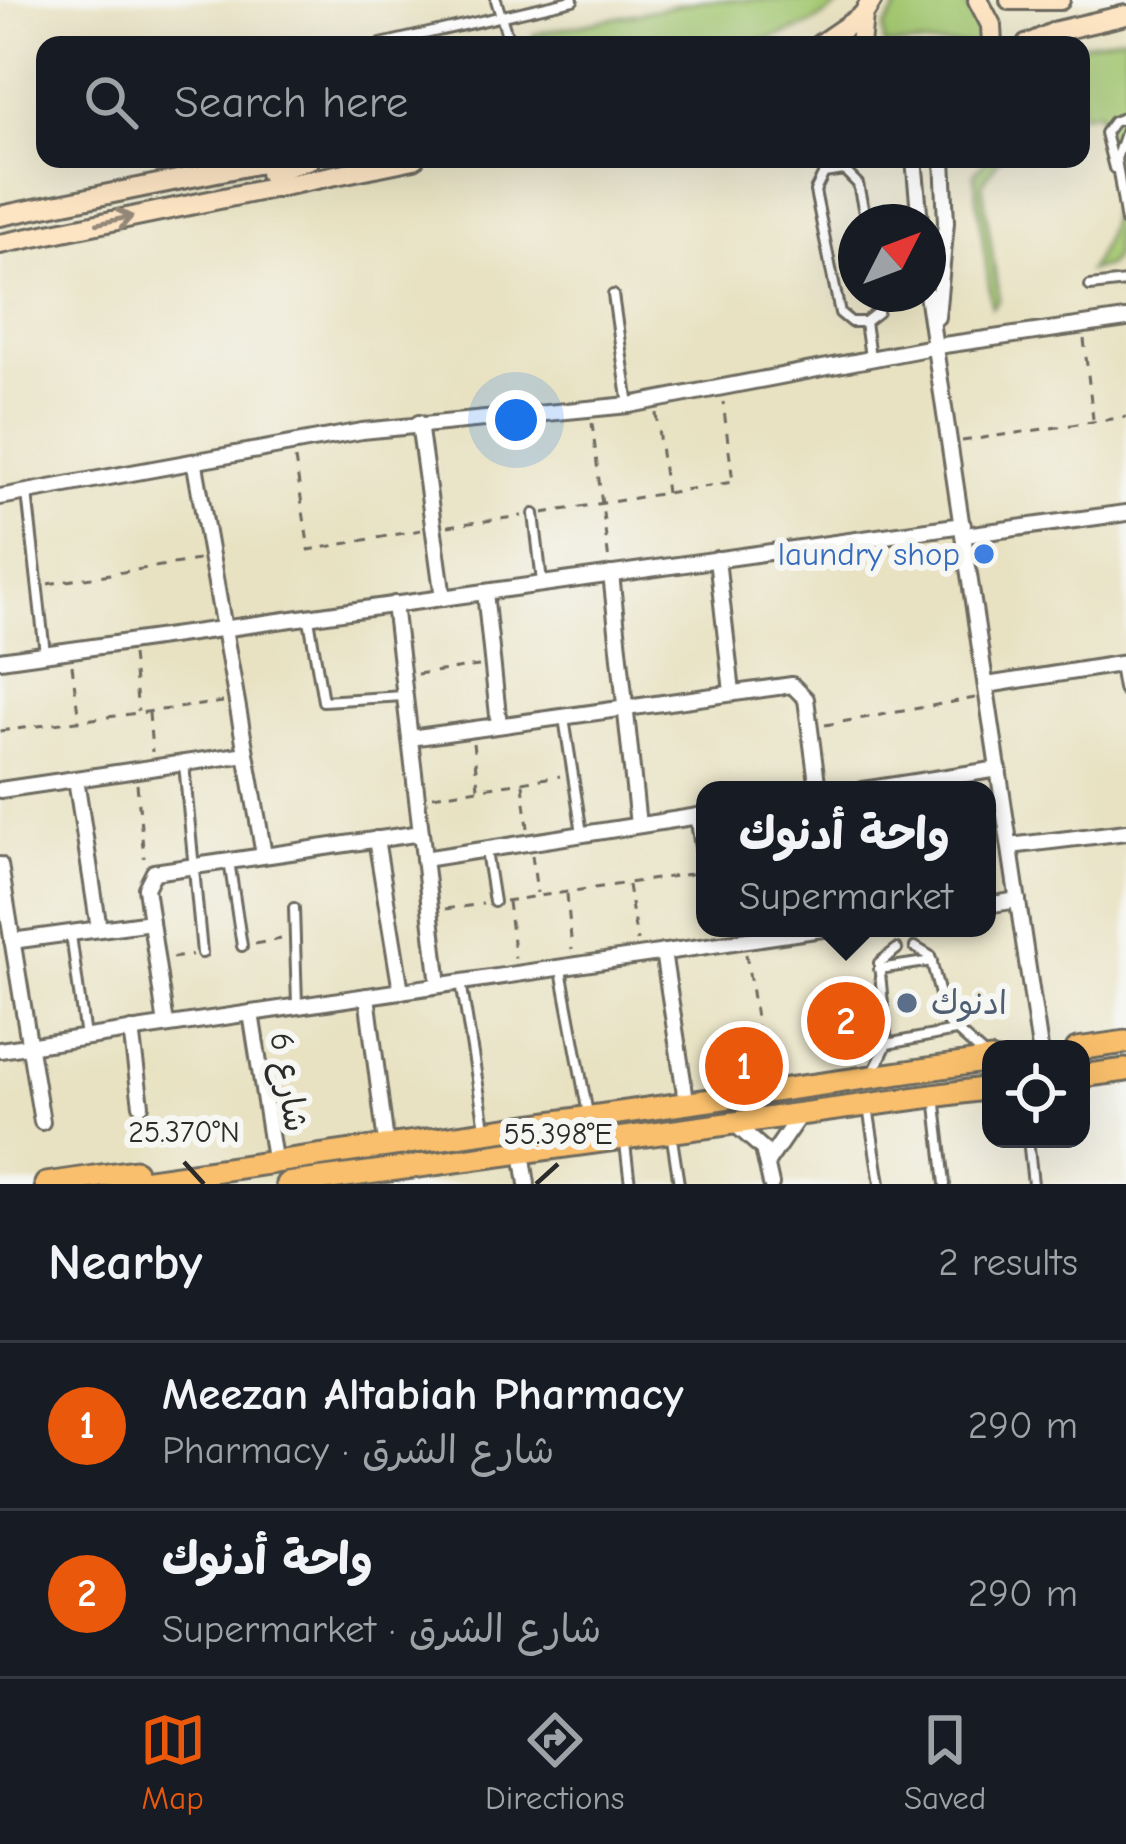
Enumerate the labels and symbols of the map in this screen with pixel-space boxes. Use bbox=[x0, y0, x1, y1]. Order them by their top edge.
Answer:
north arrow bbox=[838, 204, 946, 312]
one-way arrow bbox=[94, 208, 133, 230]
your location bbox=[486, 390, 546, 450]
place label: laundry shop bbox=[778, 535, 960, 573]
marker: laundry shop bbox=[971, 541, 997, 567]
pin: 2 bbox=[807, 976, 885, 1066]
place label: ادنوك bbox=[931, 984, 1007, 1022]
marker: ادنوك bbox=[894, 990, 920, 1016]
pin: 1 bbox=[705, 1021, 783, 1111]
street label: شارع 6 bbox=[258, 1029, 316, 1135]
text: 25.370°N bbox=[128, 1115, 240, 1150]
text: 55.398°E bbox=[503, 1117, 613, 1152]

